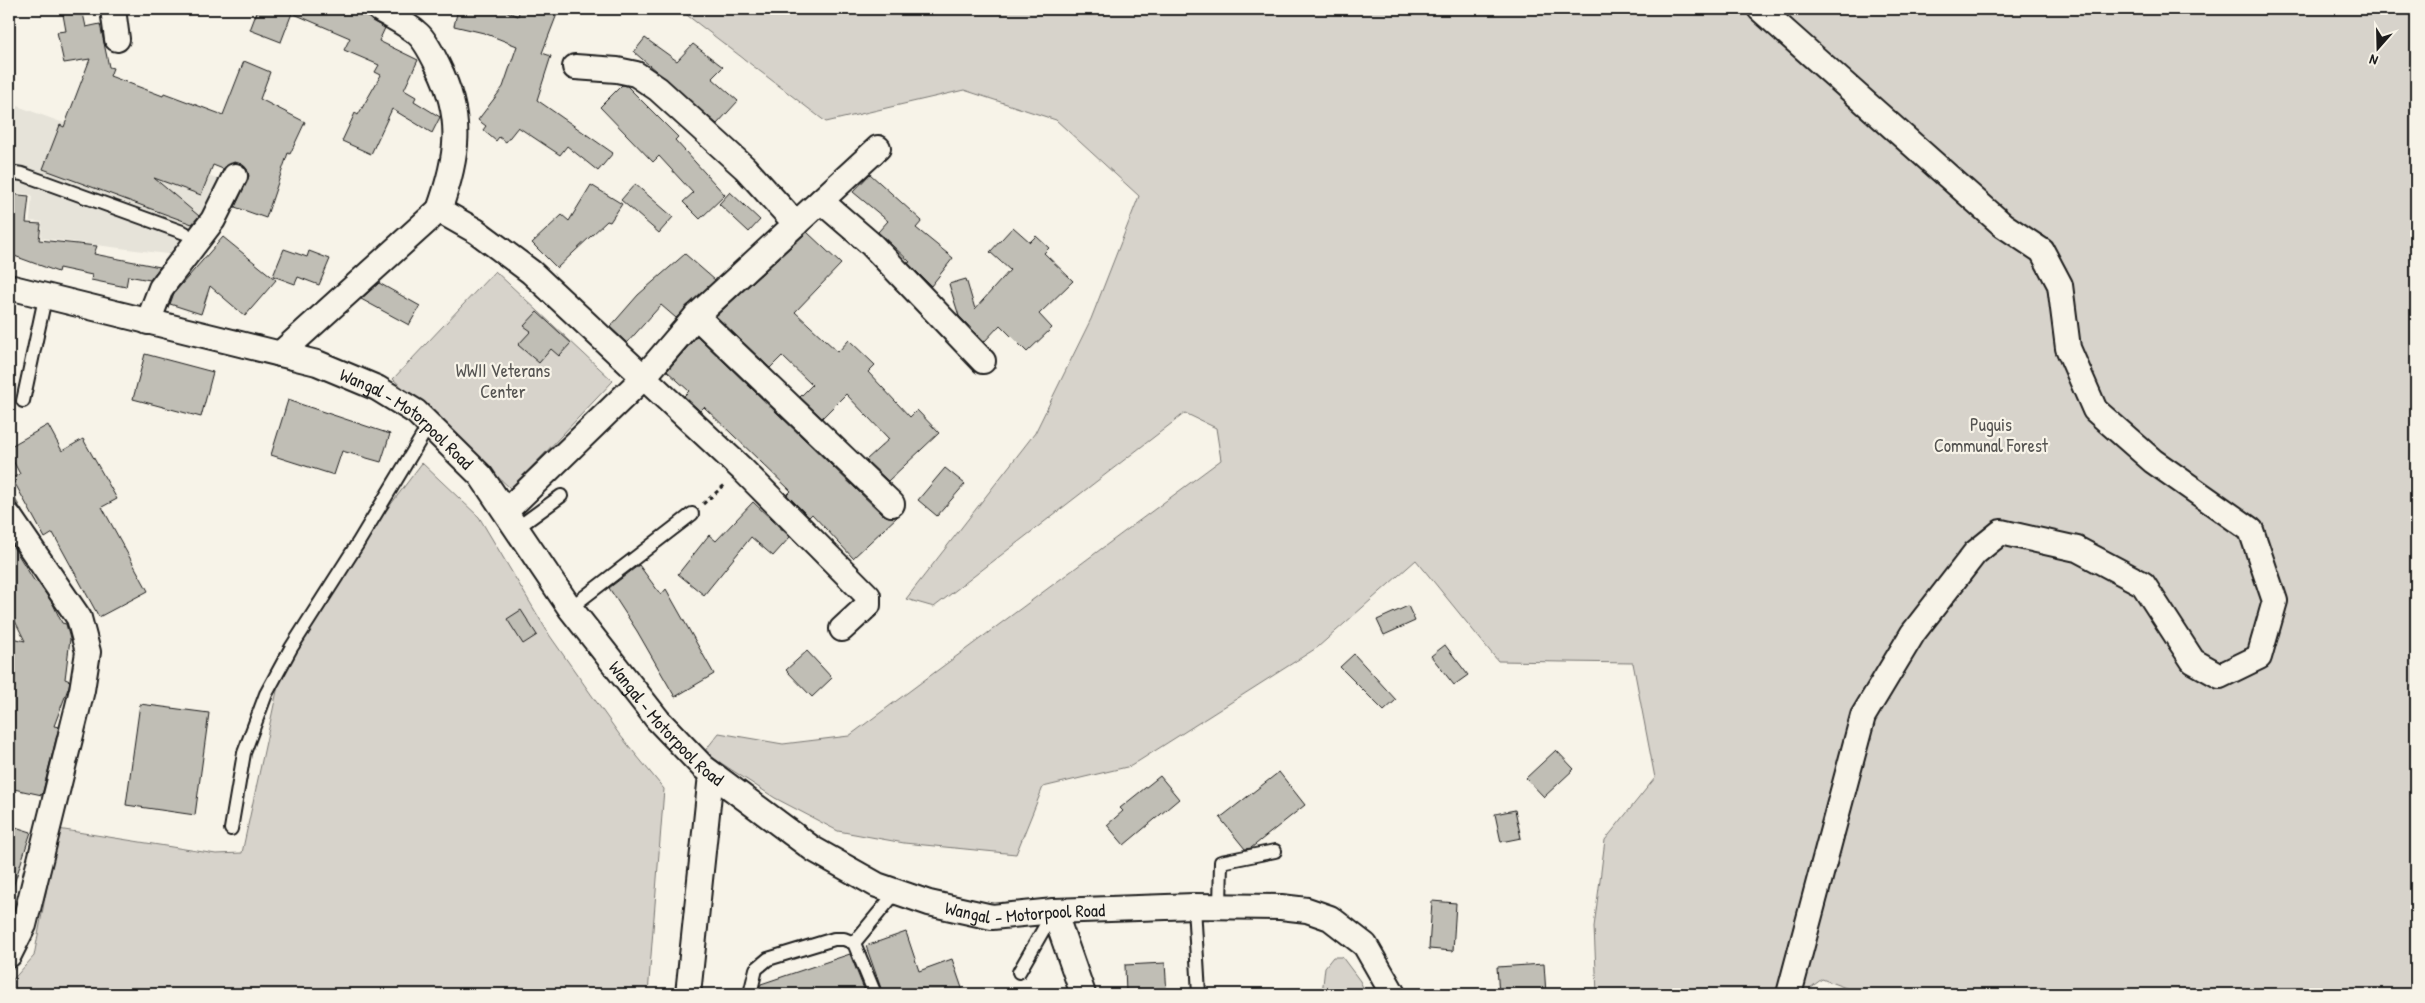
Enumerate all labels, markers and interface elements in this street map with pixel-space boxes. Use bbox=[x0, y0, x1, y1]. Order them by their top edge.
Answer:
north arrow bbox=[2352, 22, 2402, 72]
text: N bbox=[2366, 50, 2380, 71]
park label: WWII Veterans Center bbox=[456, 358, 550, 404]
street label: Wangal - Motorpool Road bbox=[336, 362, 479, 475]
park label: Puguis Communal Forest bbox=[1934, 412, 2049, 458]
street label: Wangal - Motorpool Road bbox=[603, 655, 729, 791]
street label: Wangal - Motorpool Road bbox=[943, 894, 1105, 930]

